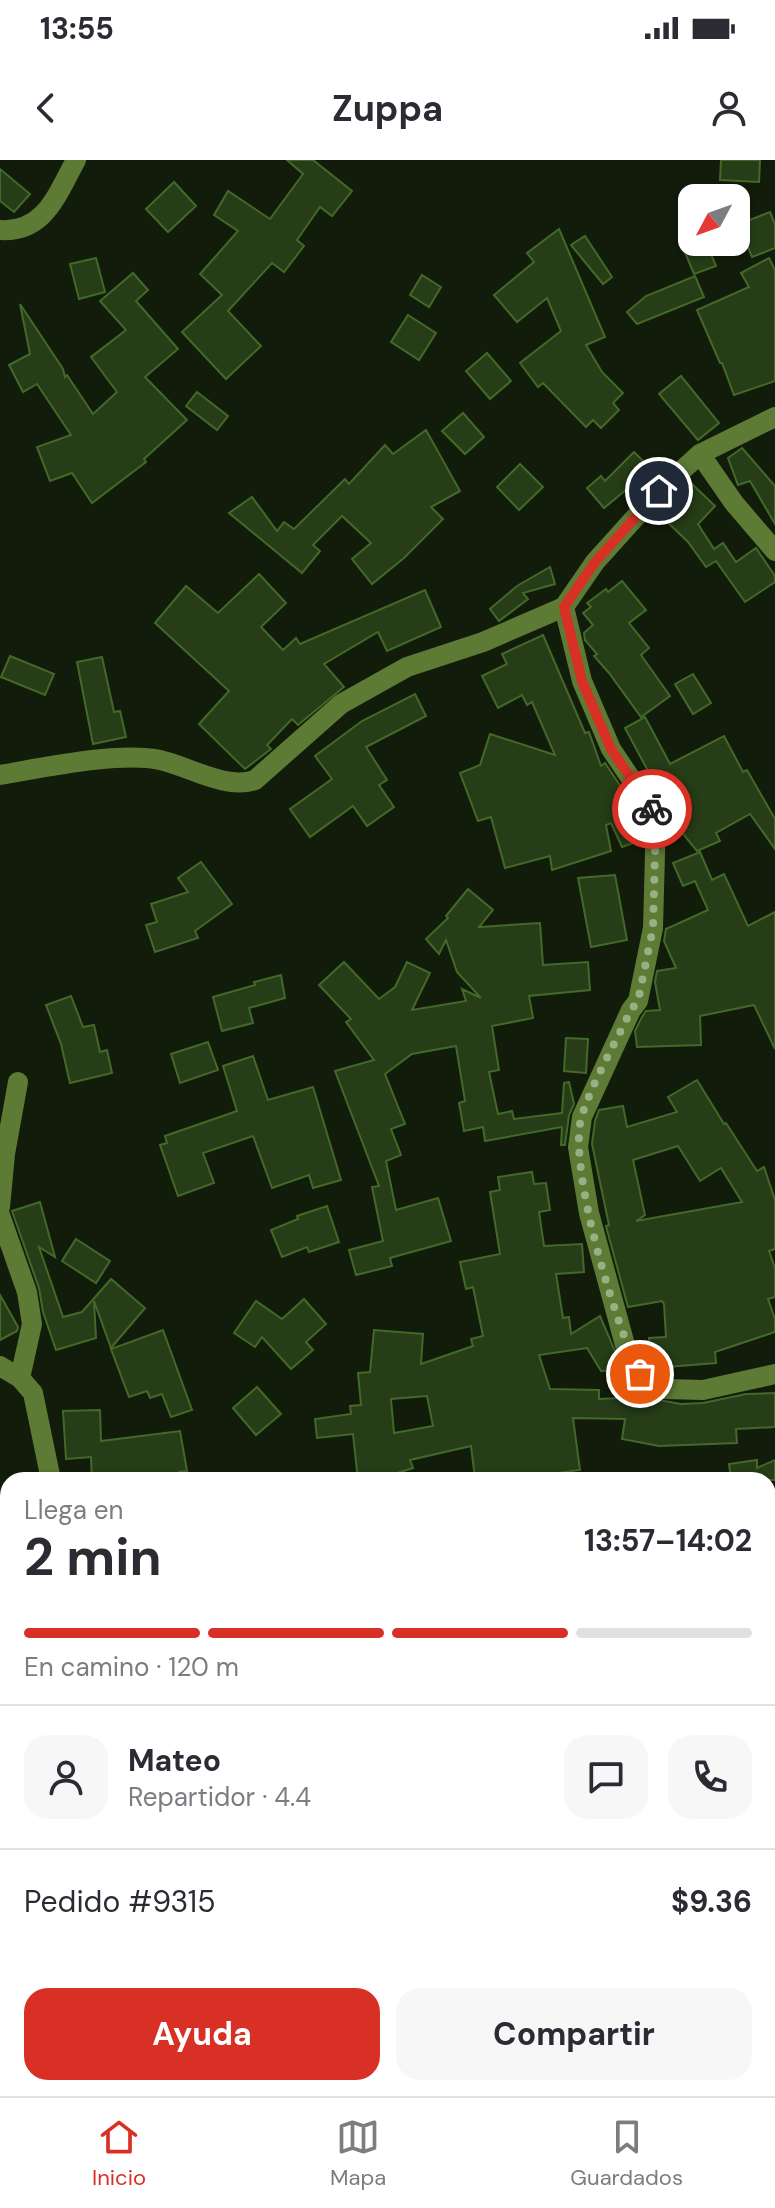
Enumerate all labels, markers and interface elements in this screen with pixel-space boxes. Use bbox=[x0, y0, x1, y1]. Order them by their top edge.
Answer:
text: 13:55 bbox=[40, 9, 114, 48]
text: Zuppa bbox=[332, 85, 443, 132]
icon: back bbox=[24, 86, 68, 130]
icon: person bbox=[707, 86, 751, 130]
north arrow bbox=[678, 184, 750, 256]
map controls bbox=[678, 184, 750, 256]
pin bbox=[625, 457, 693, 525]
icon: home bbox=[637, 469, 681, 513]
courier bbox=[612, 769, 692, 849]
icon: bike bbox=[630, 787, 674, 831]
pin bbox=[606, 1340, 674, 1408]
icon: bag bbox=[618, 1352, 662, 1396]
text: Llega en bbox=[24, 1493, 123, 1527]
text: 13:57–14:02 bbox=[584, 1521, 752, 1560]
text: 2 min bbox=[24, 1523, 162, 1591]
text: En camino · 120 m bbox=[24, 1650, 239, 1684]
button: person bbox=[24, 1735, 108, 1819]
button: chat bbox=[564, 1735, 648, 1819]
button: phone bbox=[668, 1735, 752, 1819]
text: Mateo bbox=[128, 1741, 221, 1780]
text: Repartidor · 4.4 bbox=[128, 1780, 311, 1814]
text: Pedido #9315 bbox=[24, 1882, 216, 1921]
text: $9.36 bbox=[671, 1882, 752, 1921]
button: Ayuda bbox=[24, 1988, 380, 2080]
button: Compartir bbox=[396, 1988, 752, 2080]
tab: Inicio bbox=[92, 2115, 146, 2192]
tab: Mapa bbox=[330, 2115, 386, 2192]
tab: Guardados bbox=[570, 2115, 683, 2192]

